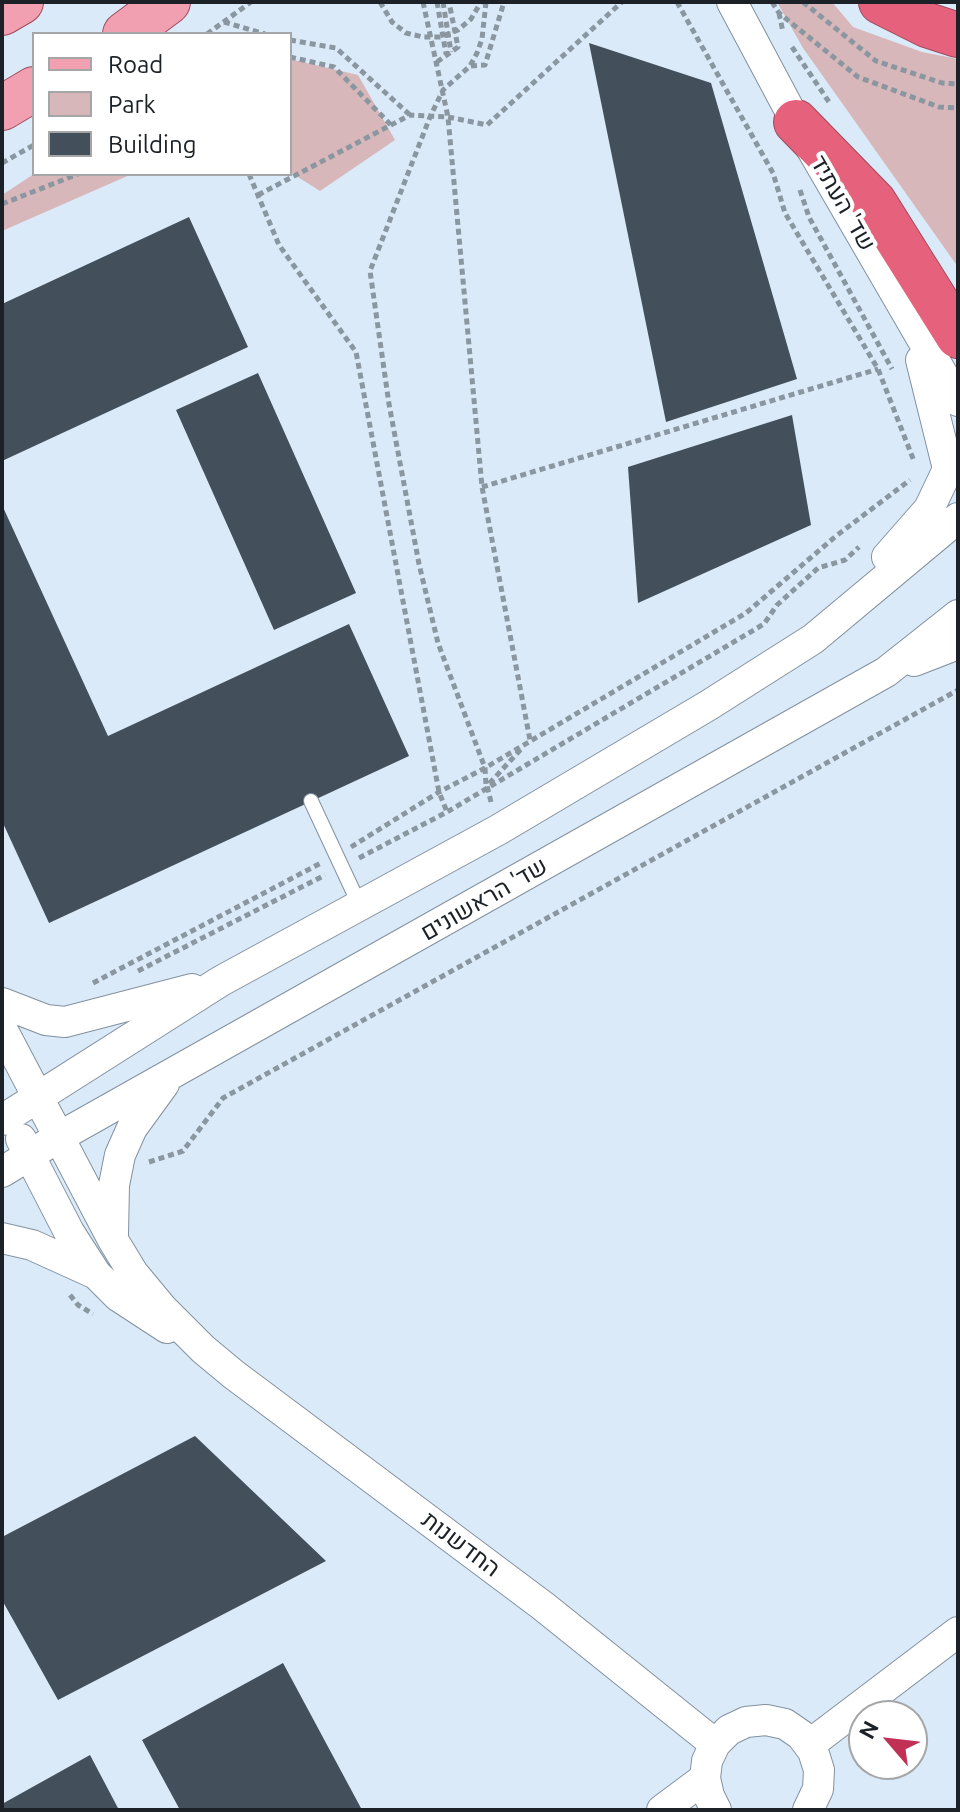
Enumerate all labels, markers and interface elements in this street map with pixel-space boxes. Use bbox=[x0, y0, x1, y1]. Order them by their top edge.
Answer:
legend bbox=[32, 32, 292, 176]
text: Road bbox=[108, 51, 163, 78]
text: Park bbox=[108, 91, 156, 118]
text: Building bbox=[108, 131, 196, 158]
street label: שד' העתיד bbox=[804, 150, 882, 256]
street label: שד' הראשונים bbox=[416, 851, 552, 947]
street label: החדשנות bbox=[416, 1505, 506, 1583]
north arrow bbox=[848, 1700, 928, 1780]
text: N bbox=[853, 1716, 883, 1743]

